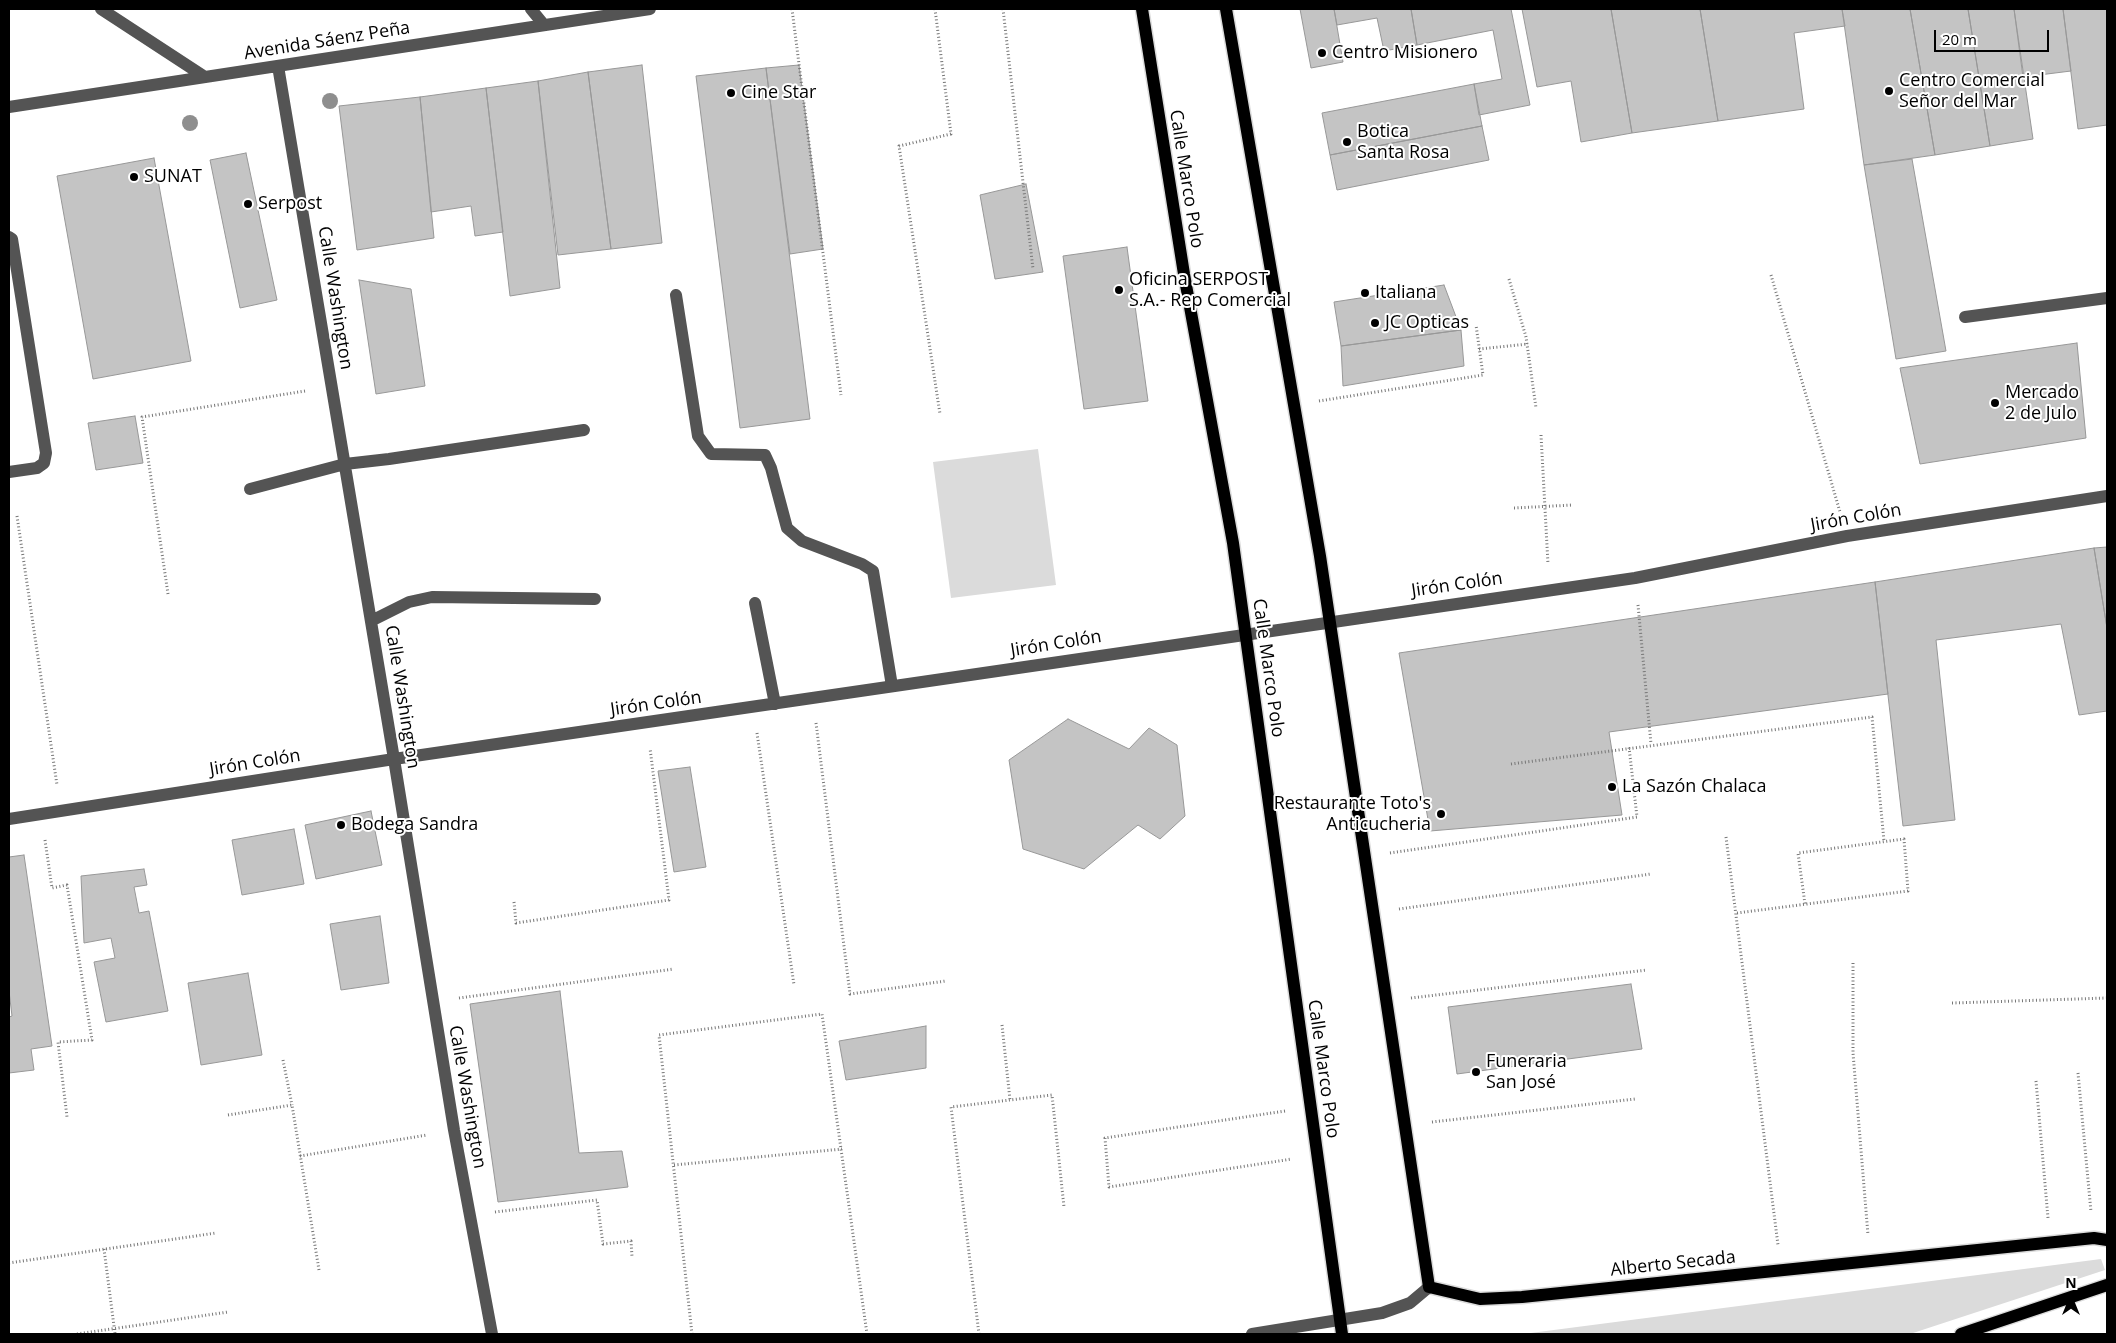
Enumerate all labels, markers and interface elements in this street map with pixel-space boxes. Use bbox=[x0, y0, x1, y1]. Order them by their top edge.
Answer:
street label: Avenida Sáenz Peña bbox=[242, 17, 412, 65]
scale bar bbox=[1936, 20, 2051, 52]
text: 20 m bbox=[1942, 29, 1977, 49]
place label: Centro Misionero bbox=[1332, 42, 1478, 64]
marker: Centro Misionero bbox=[1316, 47, 1328, 59]
place label: Centro Comercial Señor del Mar bbox=[1899, 70, 2045, 112]
place label: Cine Star bbox=[741, 82, 816, 104]
marker: Centro Comercial Señor del Mar bbox=[1883, 85, 1895, 97]
marker: Cine Star bbox=[725, 87, 737, 99]
street label: Calle Marco Polo bbox=[1164, 108, 1208, 250]
place label: Botica Santa Rosa bbox=[1357, 121, 1450, 163]
marker: Botica Santa Rosa bbox=[1341, 136, 1353, 148]
place label: SUNAT bbox=[144, 166, 202, 188]
marker: SUNAT bbox=[128, 171, 140, 183]
place label: Serpost bbox=[258, 193, 322, 215]
marker: Serpost bbox=[242, 198, 254, 210]
street label: Calle Washington bbox=[313, 225, 357, 371]
place label: Oficina SERPOST S.A.- Rep Comercial bbox=[1129, 269, 1291, 312]
place label: Italiana bbox=[1375, 282, 1437, 304]
marker: Oficina SERPOST S.A.- Rep Comercial bbox=[1113, 284, 1125, 296]
marker: Italiana bbox=[1359, 287, 1371, 299]
place label: JC Opticas bbox=[1385, 312, 1469, 334]
marker: JC Opticas bbox=[1369, 317, 1381, 329]
place label: Mercado 2 de Julo bbox=[2005, 382, 2079, 424]
marker: Mercado 2 de Julo bbox=[1989, 397, 2001, 409]
street label: Jirón Colón bbox=[1809, 499, 1903, 537]
street label: Jirón Colón bbox=[1410, 568, 1504, 602]
street label: Calle Marco Polo bbox=[1248, 597, 1288, 739]
street label: Calle Washington bbox=[380, 624, 424, 770]
street label: Jirón Colón bbox=[1009, 626, 1103, 662]
street label: Jirón Colón bbox=[609, 687, 703, 721]
street label: Jirón Colón bbox=[208, 745, 302, 781]
place label: La Sazón Chalaca bbox=[1622, 776, 1766, 798]
marker: La Sazón Chalaca bbox=[1606, 781, 1618, 793]
place label: Restaurante Toto's Anticucheria bbox=[1274, 793, 1431, 836]
marker: Restaurante Toto's Anticucheria bbox=[1435, 808, 1447, 820]
place label: Bodega Sandra bbox=[351, 814, 478, 836]
marker: Bodega Sandra bbox=[335, 819, 347, 831]
street label: Calle Marco Polo bbox=[1303, 998, 1343, 1140]
street label: Calle Washington bbox=[444, 1024, 490, 1170]
place label: Funeraria San José bbox=[1486, 1051, 1567, 1094]
marker: Funeraria San José bbox=[1470, 1066, 1482, 1078]
street label: Alberto Secada bbox=[1609, 1247, 1737, 1281]
north arrow bbox=[2046, 1273, 2096, 1323]
text: N bbox=[2065, 1273, 2077, 1292]

